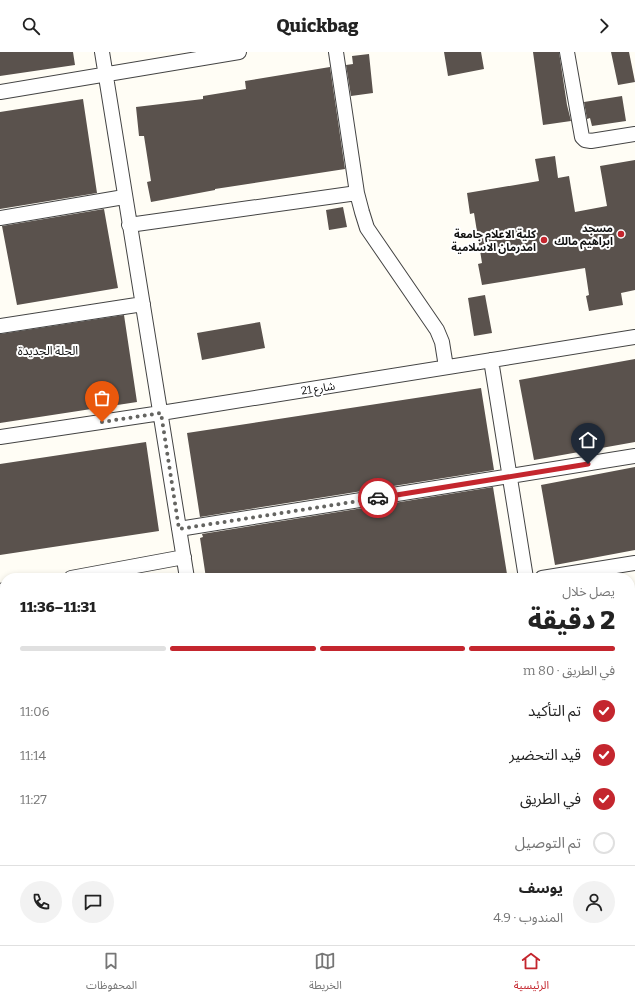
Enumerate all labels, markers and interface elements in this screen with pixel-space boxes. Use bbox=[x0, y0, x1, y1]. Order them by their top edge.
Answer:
icon: search bbox=[20, 15, 42, 37]
text: Quickbag bbox=[276, 15, 359, 37]
icon: forward bbox=[593, 15, 615, 37]
place label: مسجد ابراهيم مالك bbox=[554, 222, 613, 250]
place label: كلية الاعلام جامعة امدرمان الاسلامية bbox=[451, 228, 537, 254]
marker: مسجد ابراهيم مالك bbox=[616, 229, 626, 239]
marker: كلية الاعلام جامعة امدرمان الاسلامية bbox=[539, 235, 549, 245]
district label: الحلة الجديدة bbox=[18, 344, 78, 358]
street label: شارع 21 bbox=[300, 379, 336, 399]
pin bbox=[85, 381, 119, 422]
icon: bag bbox=[91, 387, 113, 409]
pin bbox=[571, 423, 605, 464]
icon: home bbox=[577, 429, 599, 451]
courier bbox=[358, 478, 398, 518]
icon: car bbox=[367, 487, 389, 509]
text: يصل خلال bbox=[562, 584, 615, 599]
text: 11:31–11:36 bbox=[20, 598, 96, 616]
text: 2 دقيقة bbox=[528, 605, 615, 636]
text: في الطريق · 80 m bbox=[523, 663, 615, 678]
icon: check bbox=[593, 700, 615, 722]
text: تم التأكيد bbox=[528, 702, 581, 720]
text: 11:06 bbox=[20, 704, 49, 719]
icon: check bbox=[593, 744, 615, 766]
text: قيد التحضير bbox=[509, 746, 581, 764]
text: 11:14 bbox=[20, 748, 46, 763]
icon: check bbox=[593, 788, 615, 810]
text: في الطريق bbox=[520, 790, 581, 808]
text: 11:27 bbox=[20, 792, 47, 807]
text: تم التوصيل bbox=[515, 834, 581, 852]
text: يوسف bbox=[519, 879, 563, 897]
button: phone bbox=[20, 881, 62, 923]
button: chat bbox=[72, 881, 114, 923]
button: person bbox=[573, 881, 615, 923]
text: المندوب · 4.9 bbox=[493, 910, 563, 925]
tab: المحفوظات bbox=[86, 950, 137, 997]
tab: الخريطة bbox=[309, 950, 342, 997]
tab: الرئيسية bbox=[514, 950, 549, 997]

